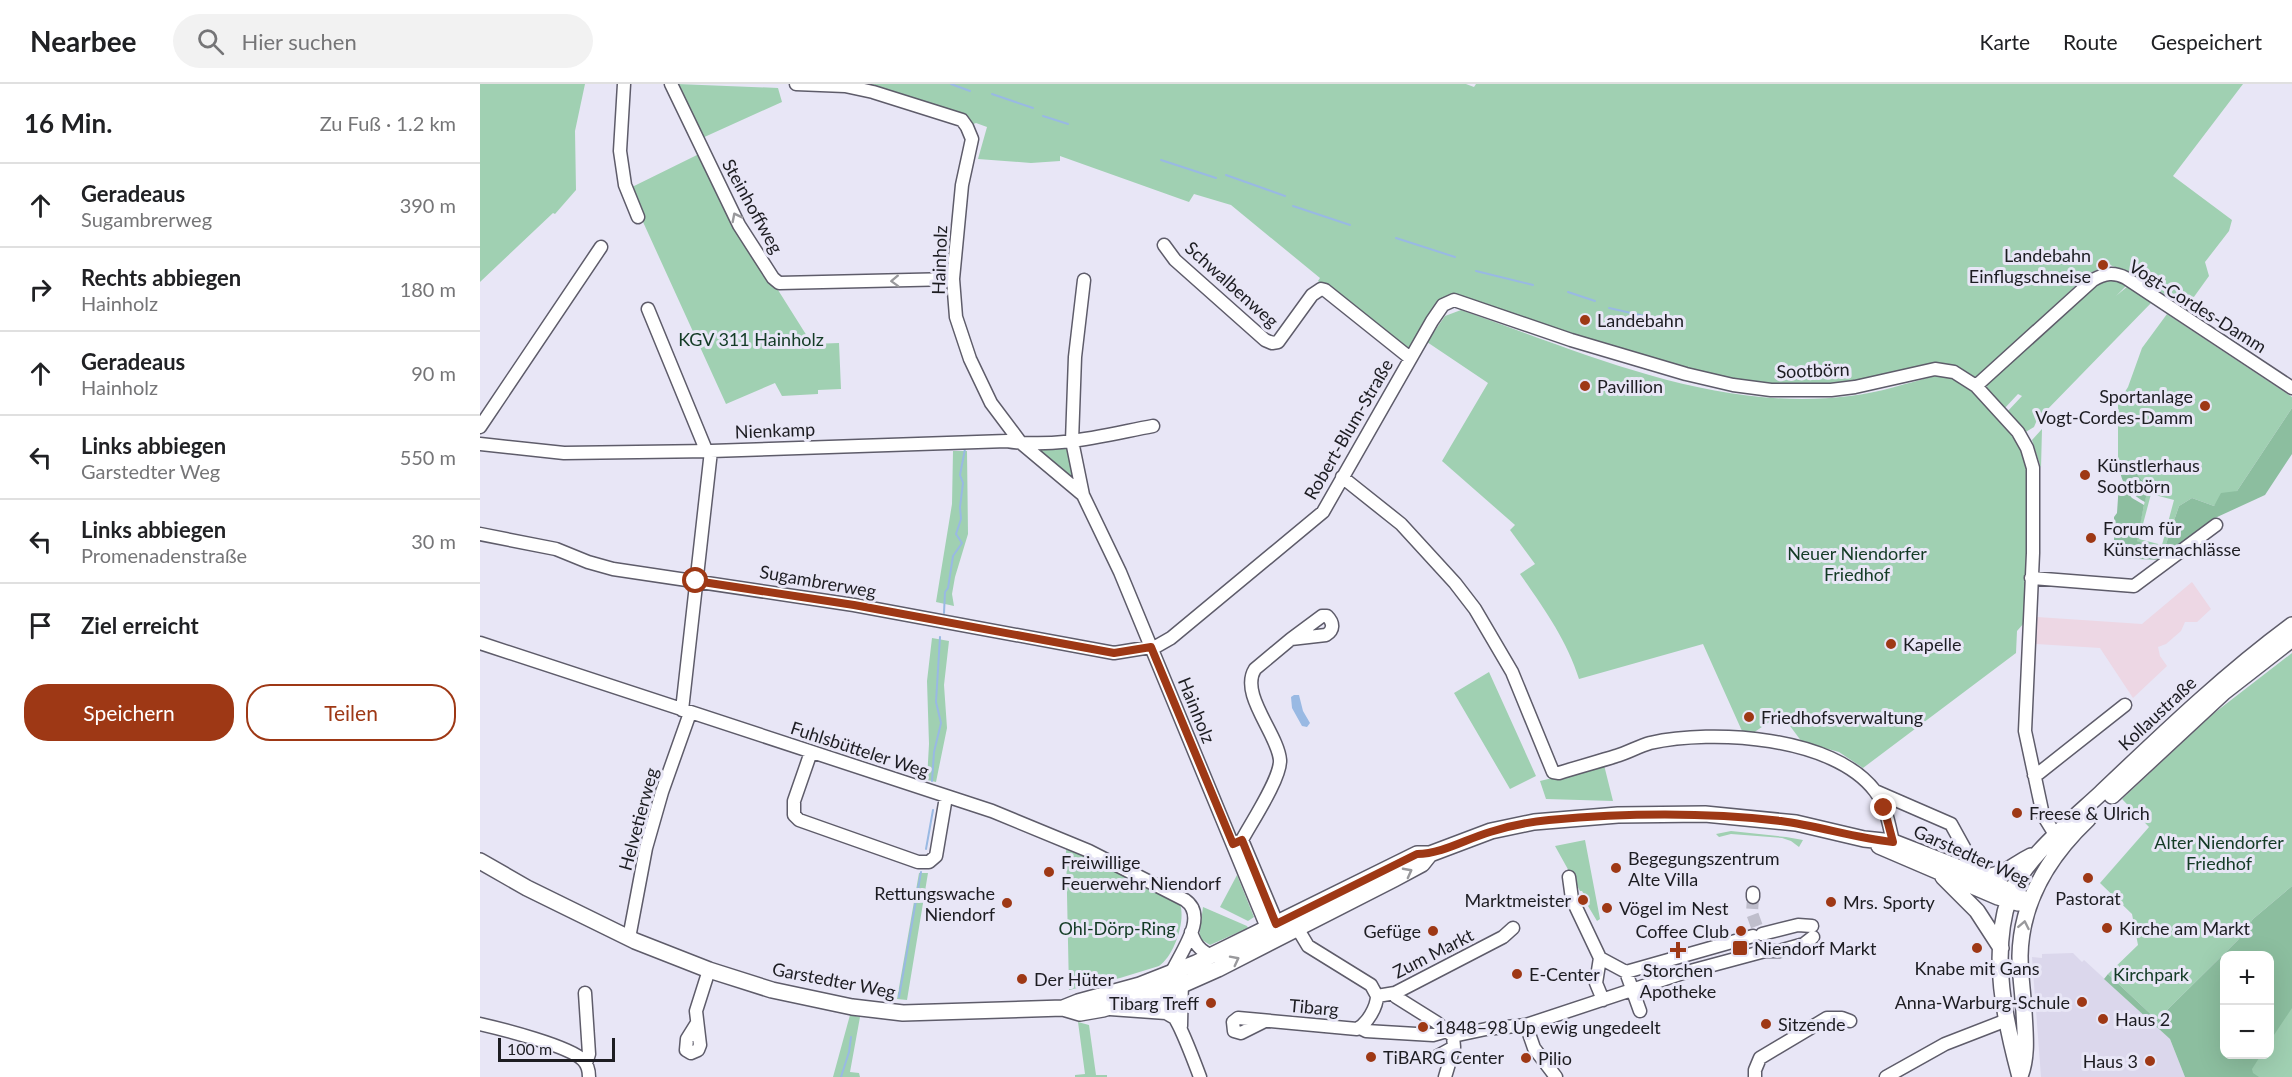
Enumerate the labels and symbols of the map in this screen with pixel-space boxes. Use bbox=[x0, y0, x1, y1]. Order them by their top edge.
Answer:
street label: Steinhoffweg bbox=[718, 155, 788, 257]
one-way arrow bbox=[731, 213, 743, 224]
street label: Hainholz bbox=[927, 225, 951, 295]
street label: Schwalbenweg bbox=[1181, 236, 1283, 332]
place label: Landebahn Einflugschneise bbox=[1969, 244, 2091, 287]
street label: Vogt-Cordes-Damm bbox=[2125, 255, 2271, 357]
marker: Landebahn Einflugschneise bbox=[2096, 258, 2110, 272]
one-way arrow bbox=[890, 274, 899, 287]
place label: Landebahn bbox=[1597, 309, 1684, 331]
marker: Landebahn bbox=[1578, 313, 1592, 327]
park label: KGV 311 Hainholz bbox=[678, 328, 824, 350]
street label: Robert-Blum-Straße bbox=[1299, 355, 1397, 503]
street label: Sootbörn bbox=[1776, 358, 1850, 382]
place label: Pavillion bbox=[1597, 375, 1663, 397]
marker: Pavillion bbox=[1578, 379, 1592, 393]
place label: Sportanlage Vogt-Cordes-Damm bbox=[2035, 385, 2193, 428]
marker: Sportanlage Vogt-Cordes-Damm bbox=[2198, 399, 2212, 413]
street label: Nienkamp bbox=[734, 418, 816, 442]
place label: Künstlerhaus Sootbörn bbox=[2097, 454, 2200, 497]
marker: Künstlerhaus Sootbörn bbox=[2078, 468, 2092, 482]
place label: Forum für Künsternachlässe bbox=[2103, 517, 2241, 560]
marker: Forum für Künsternachlässe bbox=[2084, 531, 2098, 545]
park label: Neuer Niendorfer Friedhof bbox=[1787, 542, 1927, 585]
street label: Sugambrerweg bbox=[758, 560, 878, 602]
route start bbox=[682, 567, 708, 593]
place label: Kapelle bbox=[1903, 633, 1961, 655]
marker: Kapelle bbox=[1884, 637, 1898, 651]
street label: Kollaustraße bbox=[2113, 671, 2201, 755]
street label: Hainholz bbox=[1174, 674, 1220, 746]
place label: Friedhofsverwaltung bbox=[1761, 706, 1923, 728]
marker: Friedhofsverwaltung bbox=[1742, 710, 1756, 724]
street label: Fuhlsbütteler Weg bbox=[788, 716, 932, 782]
street label: Helvetierweg bbox=[614, 765, 662, 873]
route end bbox=[1870, 794, 1896, 820]
place label: Freese & Ulrich bbox=[2029, 802, 2150, 824]
marker: Freese & Ulrich bbox=[2010, 806, 2024, 820]
street label: Garstedter Weg bbox=[1910, 819, 2034, 891]
park label: Alter Niendorfer Friedhof bbox=[2154, 831, 2284, 874]
place label: Begegungszentrum Alte Villa bbox=[1628, 847, 1780, 890]
place label: Freiwillige Feuerwehr Niendorf bbox=[1061, 851, 1222, 894]
marker: Begegungszentrum Alte Villa bbox=[1609, 861, 1623, 875]
marker: Freiwillige Feuerwehr Niendorf bbox=[1042, 865, 1056, 879]
one-way arrow bbox=[1402, 868, 1413, 879]
marker: Pastorat bbox=[2081, 871, 2095, 885]
place label: Rettungswache Niendorf bbox=[874, 882, 996, 925]
place label: Pastorat bbox=[2055, 887, 2121, 909]
place label: Marktmeister bbox=[1465, 889, 1571, 911]
place label: Mrs. Sporty bbox=[1843, 891, 1936, 913]
marker: Marktmeister bbox=[1576, 893, 1590, 907]
marker: Mrs. Sporty bbox=[1824, 895, 1838, 909]
marker: Rettungswache Niendorf bbox=[1000, 896, 1014, 910]
place label: Vögel im Nest bbox=[1619, 897, 1729, 919]
marker: Vögel im Nest bbox=[1600, 901, 1614, 915]
park label: Ohl-Dörp-Ring bbox=[1058, 917, 1176, 939]
place label: Kirche am Markt bbox=[2119, 917, 2251, 939]
place label: Gefüge bbox=[1363, 920, 1421, 942]
place label: Coffee Club bbox=[1635, 920, 1729, 942]
one-way arrow bbox=[2017, 921, 2030, 931]
marker: Kirche am Markt bbox=[2100, 921, 2114, 935]
street label: Zum Markt bbox=[1389, 923, 1477, 983]
marker: Gefüge bbox=[1426, 924, 1440, 938]
marker: Coffee Club bbox=[1734, 924, 1748, 938]
place label: Niendorf Markt bbox=[1754, 937, 1877, 959]
marker: Niendorf Markt bbox=[1731, 939, 1749, 957]
marker: Knabe mit Gans bbox=[1970, 941, 1984, 955]
marker: Storchen Apotheke bbox=[1671, 943, 1685, 957]
one-way arrow bbox=[1228, 956, 1239, 968]
street label: Garstedter Weg bbox=[770, 957, 898, 1003]
place label: Knabe mit Gans bbox=[1914, 957, 2040, 979]
place label: Storchen Apotheke bbox=[1640, 959, 1716, 1002]
place label: E-Center bbox=[1529, 963, 1600, 985]
park label: Kirchpark bbox=[2113, 963, 2190, 985]
marker: E-Center bbox=[1510, 967, 1524, 981]
place label: Der Hüter bbox=[1034, 968, 1114, 990]
marker: Der Hüter bbox=[1015, 972, 1029, 986]
place label: Anna-Warburg-Schule bbox=[1895, 991, 2070, 1013]
place label: Tibarg Treff bbox=[1109, 992, 1199, 1014]
street label: Tibarg bbox=[1288, 994, 1340, 1020]
marker: Anna-Warburg-Schule bbox=[2075, 995, 2089, 1009]
marker: Tibarg Treff bbox=[1204, 996, 1218, 1010]
place label: Haus 2 bbox=[2115, 1008, 2170, 1030]
marker: Haus 2 bbox=[2096, 1012, 2110, 1026]
place label: Sitzende bbox=[1778, 1013, 1846, 1035]
place label: 1848–98 Up ewig ungedeelt bbox=[1435, 1016, 1661, 1038]
marker: Sitzende bbox=[1759, 1017, 1773, 1031]
marker: 1848–98 Up ewig ungedeelt bbox=[1416, 1020, 1430, 1034]
scale bar bbox=[498, 1035, 615, 1062]
place label: TiBARG Center bbox=[1383, 1046, 1504, 1068]
place label: Pilio bbox=[1538, 1047, 1572, 1069]
marker: TiBARG Center bbox=[1364, 1050, 1378, 1064]
place label: Haus 3 bbox=[2083, 1050, 2138, 1072]
marker: Pilio bbox=[1519, 1051, 1533, 1065]
marker: Haus 3 bbox=[2143, 1054, 2157, 1068]

